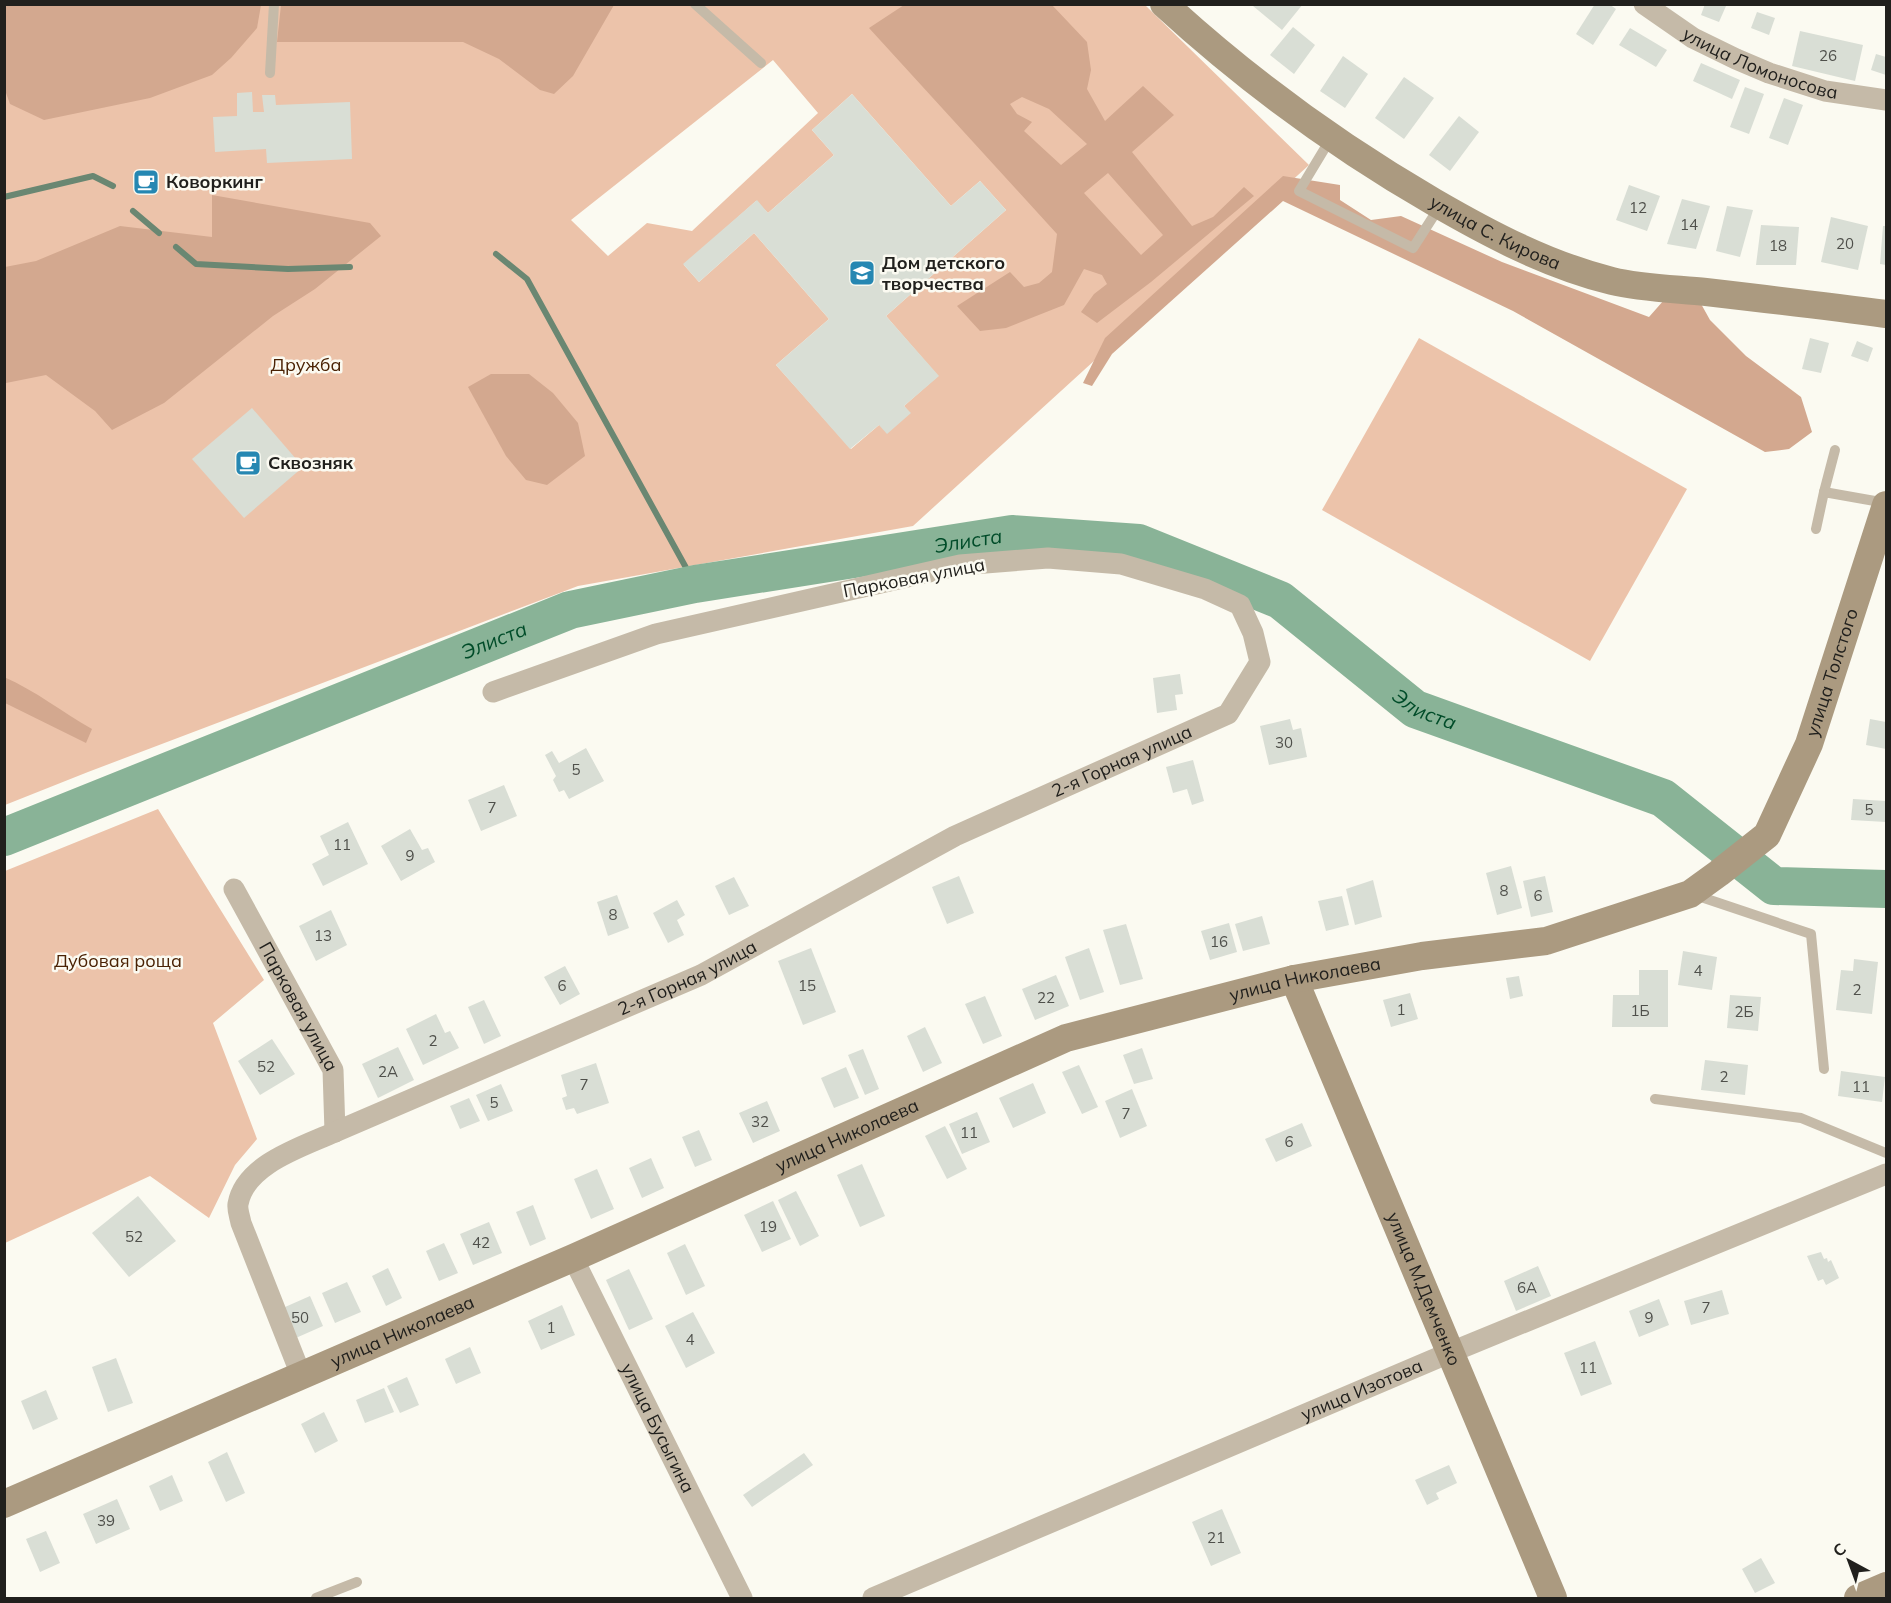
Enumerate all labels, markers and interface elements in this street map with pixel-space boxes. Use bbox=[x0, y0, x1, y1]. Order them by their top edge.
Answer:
street label: улица Ломоносова bbox=[1678, 22, 1839, 104]
house number: 26 bbox=[1819, 46, 1837, 65]
cafe icon: Коворкинг bbox=[131, 167, 161, 197]
place label: Коворкинг bbox=[166, 170, 263, 193]
street label: улица С. Кирова bbox=[1426, 190, 1564, 275]
house number: 12 bbox=[1629, 198, 1647, 217]
house number: 14 bbox=[1680, 215, 1698, 234]
house number: 20 bbox=[1836, 234, 1854, 253]
house number: 18 bbox=[1769, 236, 1787, 255]
place label: Дом детского творчества bbox=[882, 251, 1005, 295]
school or university icon: Дом детского творчества bbox=[847, 258, 877, 288]
park label: Дружба bbox=[270, 353, 342, 376]
cafe icon: Сквозняк bbox=[233, 448, 263, 478]
place label: Сквозняк bbox=[268, 451, 354, 474]
water label: Элиста bbox=[932, 523, 1004, 558]
street label: Парковая улица bbox=[841, 552, 987, 603]
street label: улица Толстого bbox=[1800, 605, 1863, 740]
water label: Элиста bbox=[457, 616, 530, 664]
water label: Элиста bbox=[1387, 683, 1460, 735]
street label: 2-я Горная улица bbox=[1048, 720, 1195, 802]
house number: 30 bbox=[1275, 733, 1293, 752]
house number: 5 bbox=[571, 760, 581, 779]
house number: 7 bbox=[487, 798, 497, 817]
house number: 5 bbox=[1864, 800, 1874, 819]
house number: 11 bbox=[333, 835, 351, 854]
house number: 9 bbox=[405, 846, 415, 865]
house number: 8 bbox=[1499, 881, 1509, 900]
house number: 6 bbox=[1533, 886, 1543, 905]
house number: 8 bbox=[608, 905, 618, 924]
house number: 13 bbox=[314, 926, 332, 945]
house number: 16 bbox=[1210, 932, 1228, 951]
street label: 2-я Горная улица bbox=[614, 935, 761, 1020]
street label: Парковая улица bbox=[254, 938, 343, 1075]
park label: Дубовая роща bbox=[54, 949, 182, 972]
street label: улица Николаева bbox=[1227, 952, 1382, 1006]
house number: 4 bbox=[1693, 961, 1703, 980]
house number: 6 bbox=[557, 976, 567, 995]
house number: 15 bbox=[798, 976, 816, 995]
house number: 2 bbox=[1852, 980, 1862, 999]
house number: 22 bbox=[1037, 988, 1055, 1007]
house number: 1 bbox=[1396, 1000, 1406, 1019]
house number: 1Б bbox=[1630, 1001, 1650, 1020]
house number: 2Б bbox=[1734, 1002, 1754, 1021]
house number: 2 bbox=[428, 1031, 438, 1050]
house number: 52 bbox=[257, 1057, 275, 1076]
house number: 2А bbox=[378, 1062, 398, 1081]
house number: 2 bbox=[1719, 1067, 1729, 1086]
house number: 7 bbox=[579, 1075, 589, 1094]
house number: 11 bbox=[1852, 1077, 1870, 1096]
house number: 5 bbox=[489, 1093, 499, 1112]
street label: улица Николаева bbox=[772, 1093, 922, 1177]
house number: 7 bbox=[1121, 1104, 1131, 1123]
house number: 32 bbox=[751, 1112, 769, 1131]
house number: 11 bbox=[960, 1123, 978, 1142]
house number: 6 bbox=[1284, 1132, 1294, 1151]
street label: улица М.Демченко bbox=[1382, 1209, 1466, 1369]
house number: 19 bbox=[759, 1217, 777, 1236]
house number: 52 bbox=[125, 1227, 143, 1246]
house number: 42 bbox=[472, 1233, 490, 1252]
house number: 6А bbox=[1517, 1278, 1537, 1297]
street label: улица Николаева bbox=[327, 1290, 478, 1372]
house number: 7 bbox=[1701, 1298, 1711, 1317]
house number: 50 bbox=[291, 1308, 309, 1327]
house number: 9 bbox=[1644, 1308, 1654, 1327]
house number: 1 bbox=[546, 1318, 556, 1337]
house number: 4 bbox=[685, 1330, 695, 1349]
street label: улица Изотова bbox=[1297, 1354, 1426, 1426]
house number: 11 bbox=[1579, 1358, 1597, 1377]
street label: улица Бусыгина bbox=[616, 1359, 700, 1497]
house number: 39 bbox=[97, 1511, 115, 1530]
house number: 21 bbox=[1207, 1528, 1225, 1547]
north arrow bbox=[1819, 1531, 1879, 1591]
text: С bbox=[1828, 1539, 1850, 1561]

